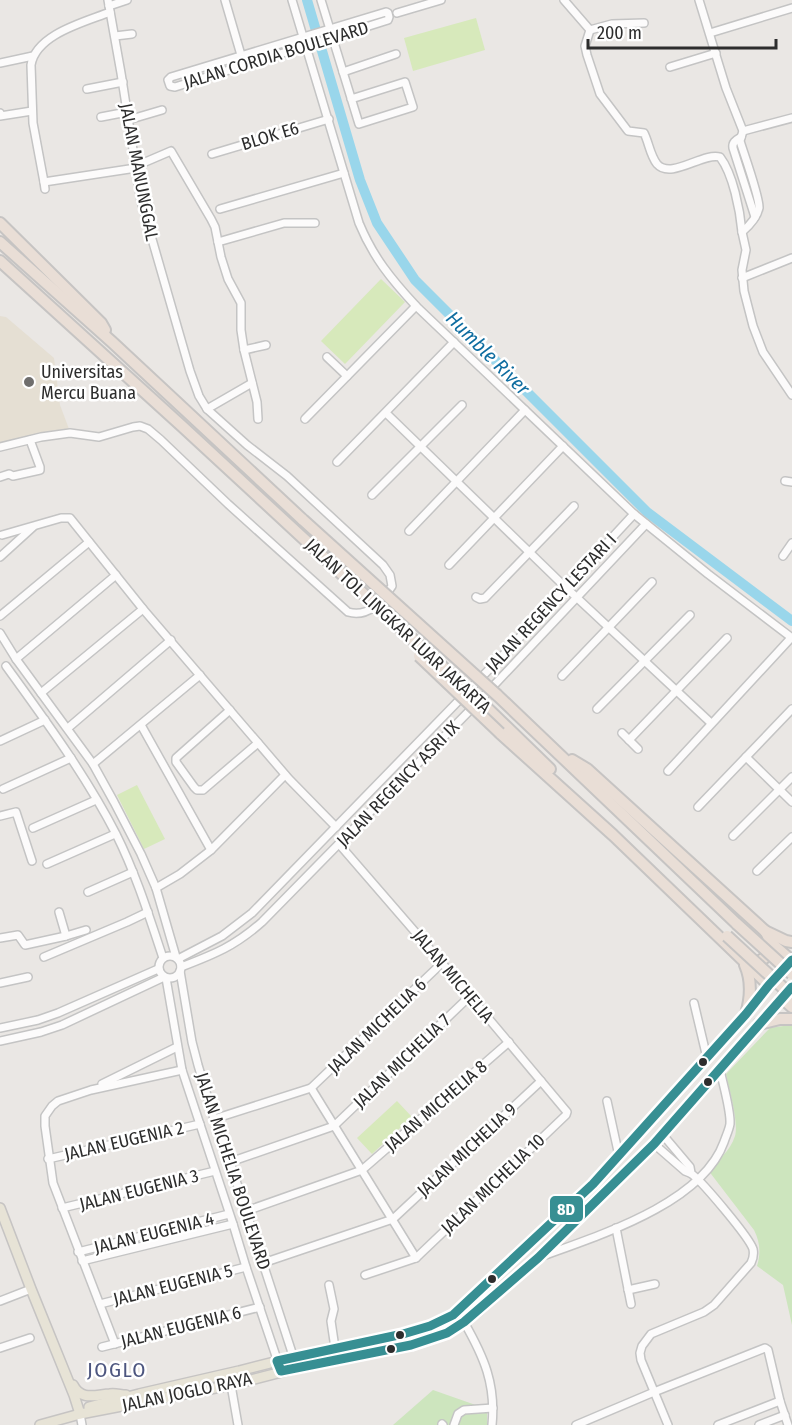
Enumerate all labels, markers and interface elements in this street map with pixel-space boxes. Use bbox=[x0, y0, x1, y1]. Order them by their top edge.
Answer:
scale bar bbox=[588, 12, 776, 50]
street label: JALAN CORDIA BOULEVARD bbox=[181, 16, 371, 94]
text: 200 m bbox=[597, 22, 642, 44]
street label: JALAN MANUNGGAL bbox=[115, 101, 163, 243]
street label: BLOK E6 bbox=[238, 117, 302, 155]
water label: Humble River bbox=[441, 306, 536, 401]
place label: Universitas Mercu Buana bbox=[41, 361, 136, 404]
marker: Universitas Mercu Buana bbox=[22, 375, 36, 389]
street label: JALAN REGENCY LESTARI I bbox=[481, 529, 621, 677]
street label: JALAN TOL LINGKAR LUAR JAKARTA bbox=[300, 534, 496, 718]
street label: JALAN REGENCY ASRI IX bbox=[332, 716, 464, 852]
street label: JALAN MICHELIA bbox=[408, 925, 499, 1028]
street label: JALAN MICHELIA 6 bbox=[323, 973, 431, 1078]
street label: JALAN MICHELIA 7 bbox=[349, 1009, 455, 1113]
street label: JALAN MICHELIA 8 bbox=[380, 1056, 492, 1156]
unlabelled marker bbox=[697, 1056, 709, 1068]
street label: JALAN MICHELIA BOULEVARD bbox=[191, 1070, 275, 1272]
unlabelled marker bbox=[702, 1076, 714, 1088]
street label: JALAN MICHELIA 9 bbox=[413, 1098, 521, 1202]
street label: JALAN EUGENIA 2 bbox=[62, 1117, 186, 1165]
street label: JALAN MICHELIA 10 bbox=[437, 1129, 549, 1239]
street label: JALAN EUGENIA 3 bbox=[77, 1165, 201, 1215]
line badge: 8D bbox=[549, 1195, 584, 1223]
text: 8D bbox=[557, 1200, 575, 1219]
street label: JALAN EUGENIA 4 bbox=[92, 1207, 217, 1259]
street label: JALAN EUGENIA 5 bbox=[111, 1260, 235, 1310]
unlabelled marker bbox=[486, 1273, 498, 1285]
street label: JALAN EUGENIA 6 bbox=[119, 1301, 243, 1353]
unlabelled marker bbox=[394, 1329, 406, 1341]
unlabelled marker bbox=[385, 1343, 397, 1355]
district label: JOGLO bbox=[87, 1357, 147, 1383]
street label: JALAN JOGLO RAYA bbox=[120, 1367, 254, 1416]

